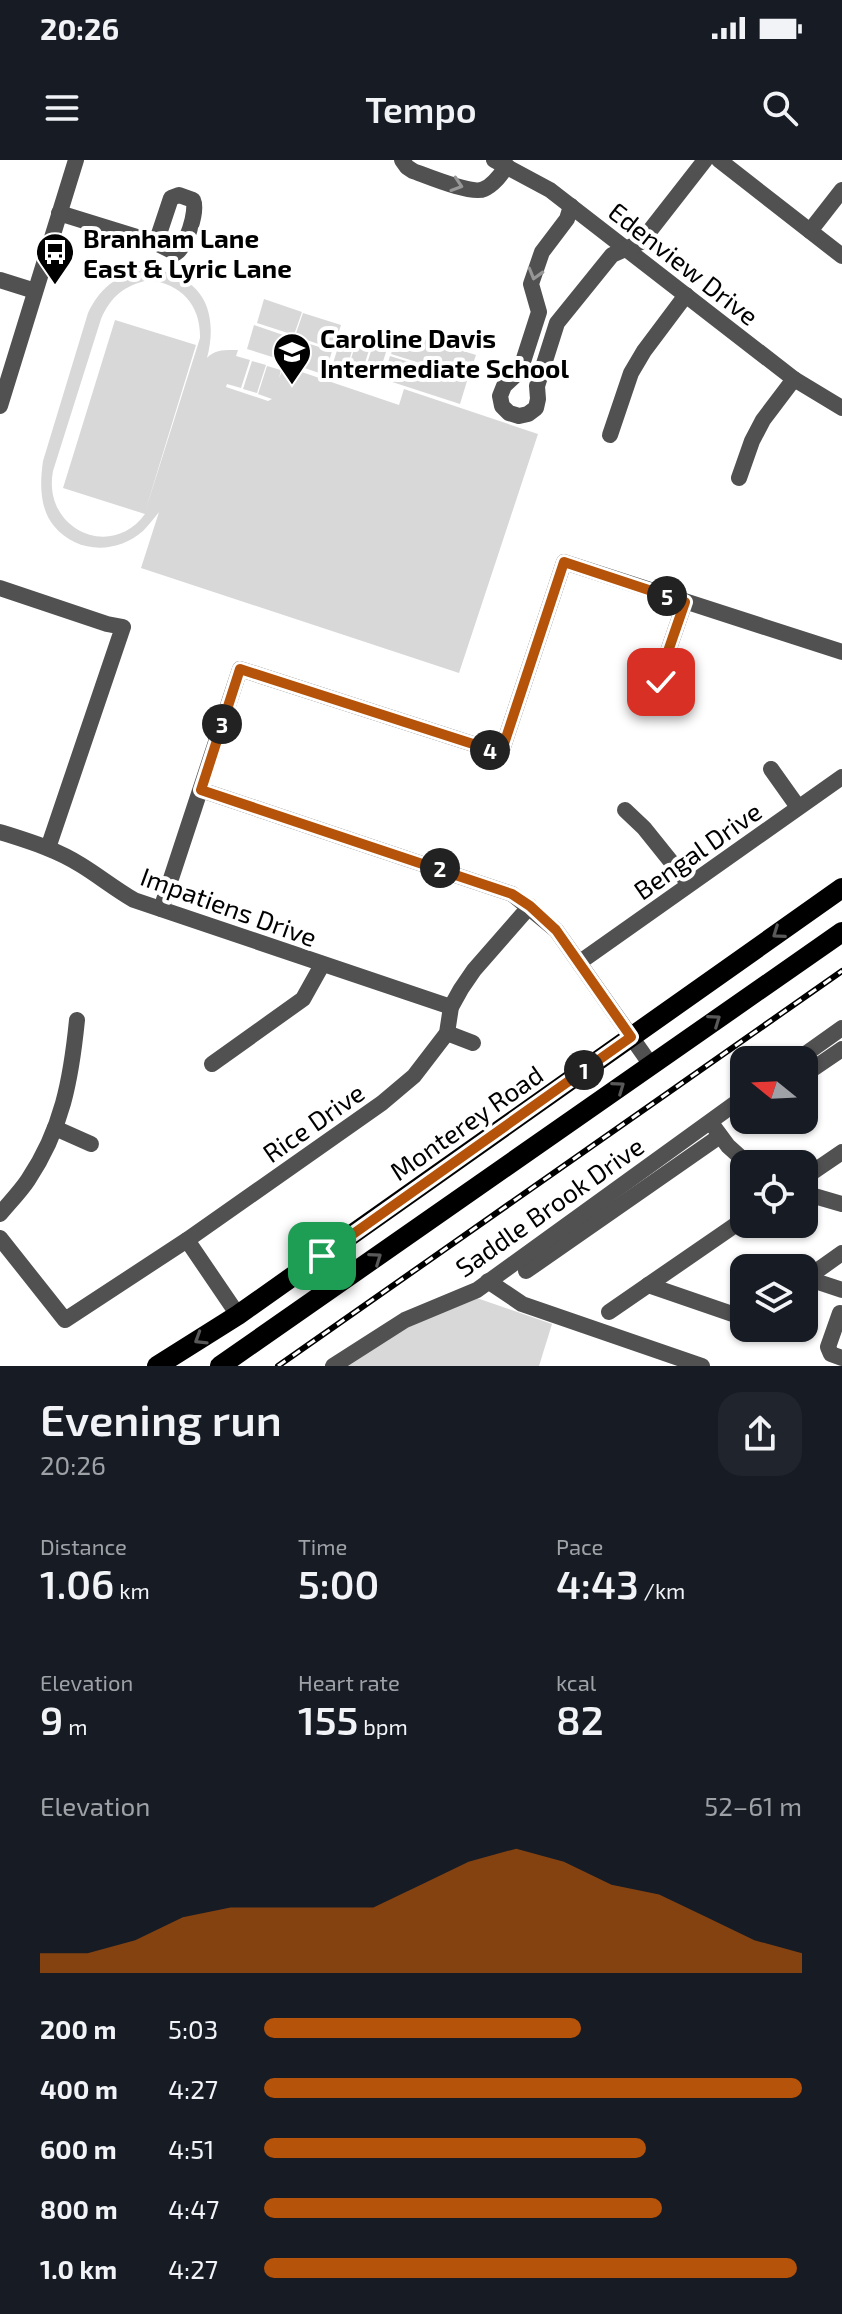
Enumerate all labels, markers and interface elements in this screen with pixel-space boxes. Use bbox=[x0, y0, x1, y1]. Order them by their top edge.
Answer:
text: 20:26 bbox=[40, 10, 119, 46]
icon: menu bbox=[40, 86, 84, 130]
icon: search bbox=[758, 86, 802, 130]
text: Tempo bbox=[365, 87, 477, 130]
one-way arrow bbox=[449, 176, 463, 192]
street label: Edenview Drive bbox=[603, 195, 765, 331]
place label: Branham Lane East & Lyric Lane bbox=[83, 222, 292, 284]
bus stop icon: Branham Lane East & Lyric Lane bbox=[34, 231, 76, 286]
one-way arrow bbox=[528, 267, 544, 280]
place label: Caroline Davis Intermediate School bbox=[320, 322, 569, 383]
school or university icon: Caroline Davis Intermediate School bbox=[271, 331, 313, 386]
pin: 5 bbox=[647, 576, 687, 616]
text: 5 bbox=[661, 583, 673, 609]
pin bbox=[627, 648, 695, 716]
icon: check bbox=[639, 660, 683, 704]
pin: 3 bbox=[202, 704, 242, 744]
text: 3 bbox=[216, 711, 228, 737]
pin: 4 bbox=[470, 730, 510, 770]
text: 4 bbox=[483, 737, 497, 763]
street label: Bengal Drive bbox=[627, 795, 767, 905]
pin: 2 bbox=[420, 848, 460, 888]
text: 2 bbox=[434, 855, 446, 881]
street label: Impatiens Drive bbox=[137, 860, 321, 952]
one-way arrow bbox=[773, 923, 787, 938]
one-way arrow bbox=[706, 1015, 720, 1030]
north arrow bbox=[730, 1046, 818, 1134]
map controls bbox=[730, 1046, 818, 1342]
pin: 1 bbox=[564, 1050, 604, 1090]
text: 1 bbox=[579, 1057, 589, 1083]
street label: Monterey Road bbox=[384, 1058, 548, 1186]
street label: Rice Drive bbox=[256, 1076, 370, 1168]
one-way arrow bbox=[611, 1082, 625, 1097]
street label: Saddle Brook Drive bbox=[449, 1130, 649, 1282]
button: locate bbox=[730, 1150, 818, 1238]
pin bbox=[288, 1222, 356, 1290]
icon: arrive bbox=[300, 1234, 344, 1278]
one-way arrow bbox=[368, 1253, 382, 1268]
button: layers bbox=[730, 1254, 818, 1342]
one-way arrow bbox=[194, 1330, 209, 1345]
text: Evening run bbox=[40, 1392, 282, 1445]
button: share bbox=[718, 1392, 802, 1476]
text: 20:26 bbox=[40, 1449, 106, 1480]
text: Distance bbox=[40, 1533, 127, 1559]
text: Time bbox=[298, 1533, 347, 1559]
text: Pace bbox=[556, 1533, 603, 1559]
text: 1.06 bbox=[40, 1559, 114, 1607]
text: 5:00 bbox=[298, 1559, 379, 1607]
text: 4:43 bbox=[556, 1559, 639, 1607]
text: km bbox=[114, 1577, 150, 1603]
text: /km bbox=[639, 1577, 685, 1603]
text: Elevation bbox=[40, 1669, 133, 1695]
text: Heart rate bbox=[298, 1669, 400, 1695]
text: kcal bbox=[556, 1669, 596, 1695]
text: 9 bbox=[40, 1695, 63, 1743]
text: 155 bbox=[298, 1695, 358, 1743]
text: 82 bbox=[556, 1695, 604, 1743]
text: m bbox=[63, 1713, 87, 1739]
text: bpm bbox=[358, 1713, 408, 1739]
text: Elevation bbox=[40, 1790, 150, 1821]
text: 52–61 m bbox=[704, 1790, 802, 1821]
text: 200 m bbox=[40, 2013, 116, 2044]
text: 5:03 bbox=[168, 2013, 218, 2044]
text: 400 m bbox=[40, 2073, 118, 2104]
text: 4:27 bbox=[168, 2073, 218, 2104]
text: 600 m bbox=[40, 2133, 117, 2164]
text: 4:51 bbox=[168, 2133, 214, 2164]
text: 800 m bbox=[40, 2193, 118, 2224]
text: 4:47 bbox=[168, 2193, 219, 2224]
text: 1.0 km bbox=[40, 2253, 117, 2284]
text: 4:27 bbox=[168, 2253, 218, 2284]

